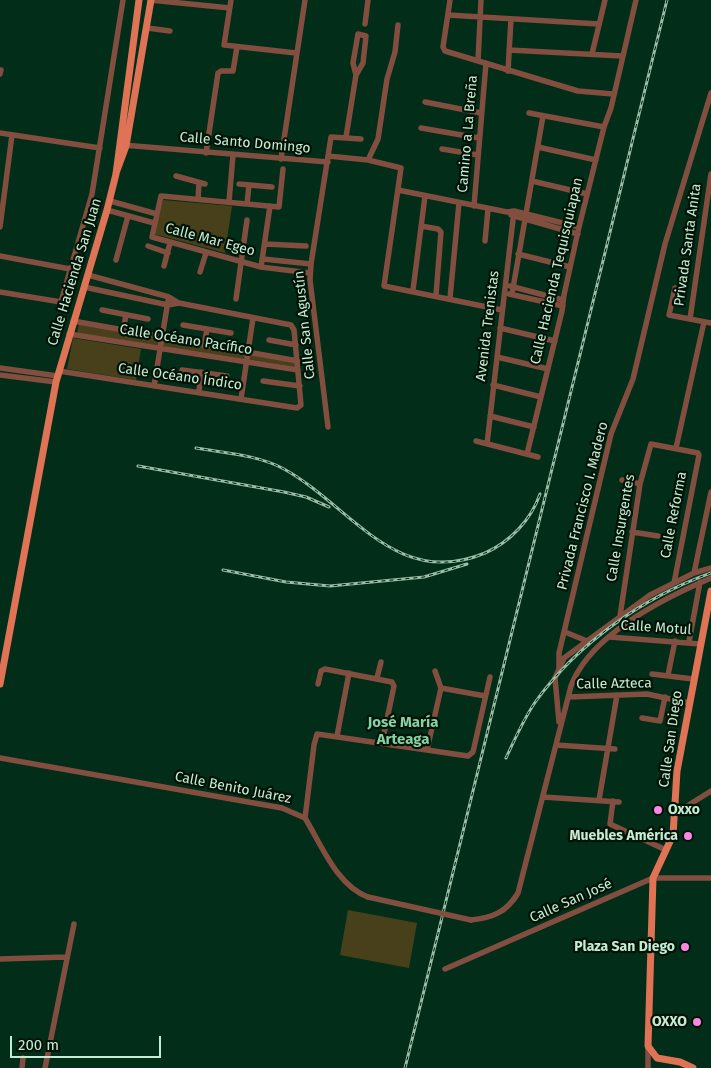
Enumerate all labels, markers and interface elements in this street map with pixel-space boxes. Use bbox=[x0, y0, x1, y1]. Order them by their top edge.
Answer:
street label: Camino a La Breña bbox=[454, 75, 482, 193]
street label: Calle Santo Domingo bbox=[179, 129, 311, 157]
street label: Calle Hacienda Tequisquiapan bbox=[527, 176, 587, 366]
street label: Privada Santa Anita bbox=[671, 183, 705, 307]
street label: Calle Hacienda San Juan bbox=[45, 196, 105, 348]
street label: Calle Mar Egeo bbox=[163, 220, 257, 260]
street label: Calle San Agustín bbox=[291, 270, 319, 380]
street label: Avenida Trenistas bbox=[473, 270, 503, 382]
street label: Calle Océano Pacífico bbox=[118, 321, 254, 359]
street label: Calle Océano Índico bbox=[117, 360, 243, 394]
street label: Privada Francisco I. Madero bbox=[554, 420, 612, 592]
street label: Calle Reforma bbox=[657, 470, 691, 560]
street label: Calle Insurgentes bbox=[603, 473, 639, 583]
street label: Calle Motul bbox=[620, 617, 692, 639]
street label: Calle Azteca bbox=[576, 675, 652, 693]
street label: Calle San Diego bbox=[656, 689, 686, 789]
district label: José María Arteaga bbox=[367, 714, 439, 749]
street label: Calle Benito Juárez bbox=[173, 768, 293, 808]
place label: Oxxo bbox=[668, 802, 700, 818]
marker: Oxxo bbox=[652, 804, 664, 816]
place label: Muebles América bbox=[569, 828, 678, 844]
marker: Muebles América bbox=[682, 830, 694, 842]
street label: Calle San José bbox=[527, 875, 615, 927]
place label: Plaza San Diego bbox=[574, 939, 675, 955]
marker: Plaza San Diego bbox=[679, 941, 691, 953]
place label: OXXO bbox=[652, 1014, 687, 1030]
marker: OXXO bbox=[691, 1016, 703, 1028]
scale bar bbox=[12, 1026, 164, 1058]
text: 200 m bbox=[18, 1036, 59, 1054]

